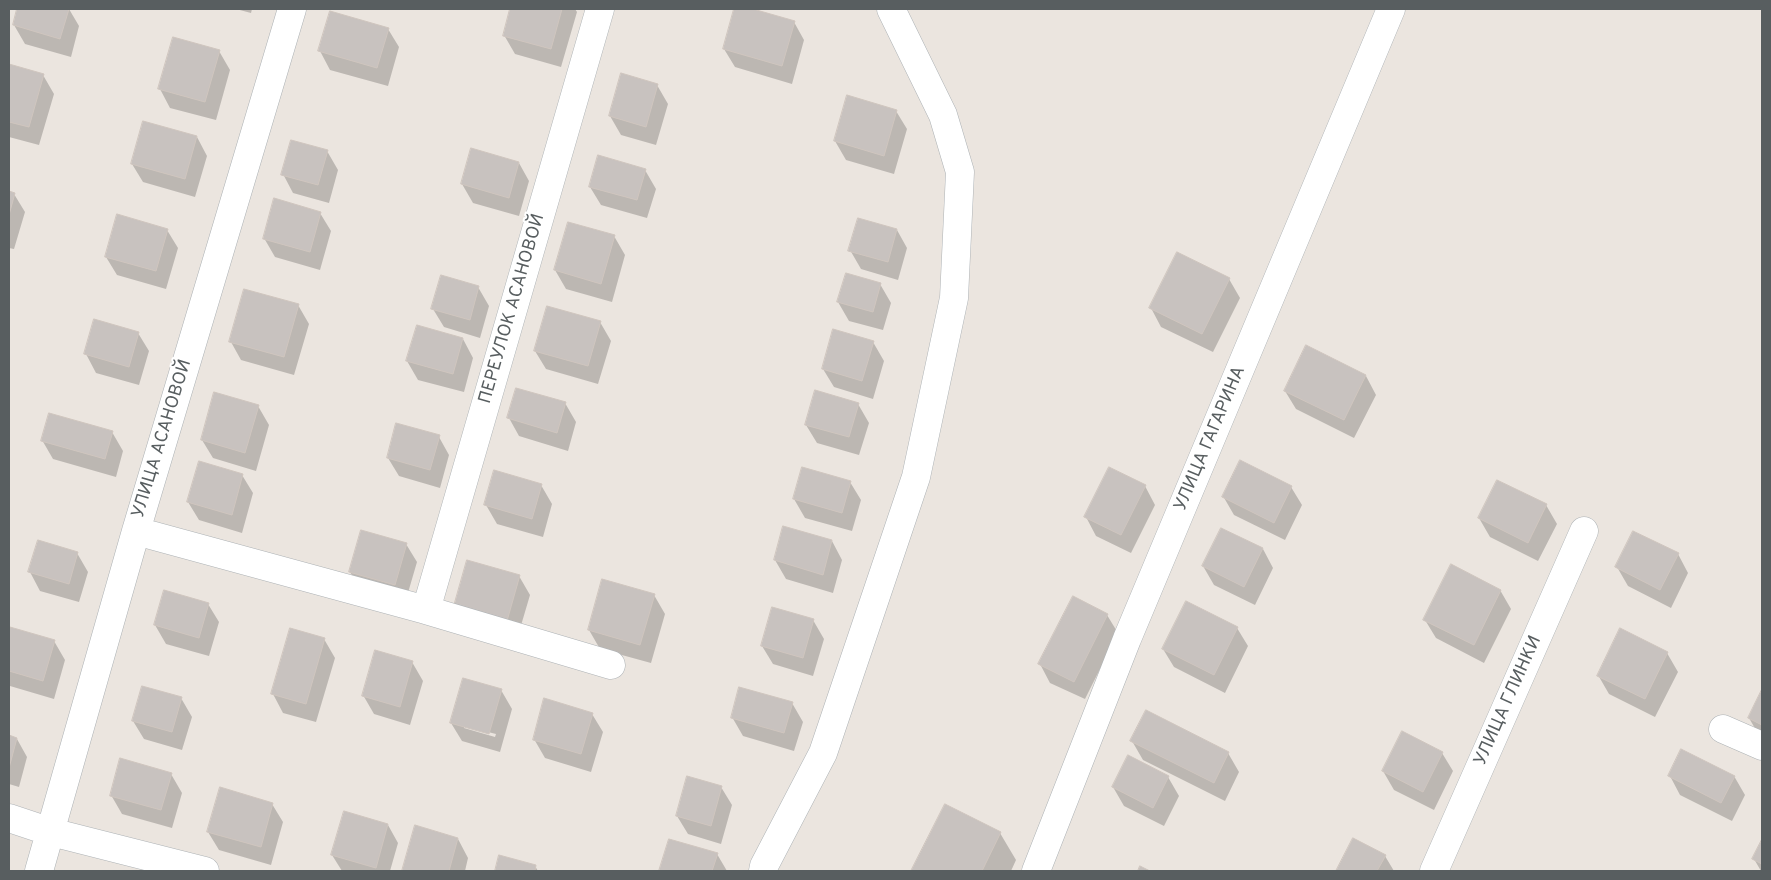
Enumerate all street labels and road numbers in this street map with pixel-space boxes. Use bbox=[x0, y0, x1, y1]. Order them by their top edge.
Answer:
street label: ПЕРЕУЛОК АСАНОВОЙ bbox=[476, 212, 550, 406]
street label: УЛИЦА АСАНОВОЙ bbox=[129, 357, 197, 521]
street label: УЛИЦА ГАГАРИНА bbox=[1171, 363, 1251, 515]
street label: УЛИЦА ГЛИНКИ bbox=[1471, 633, 1547, 769]

